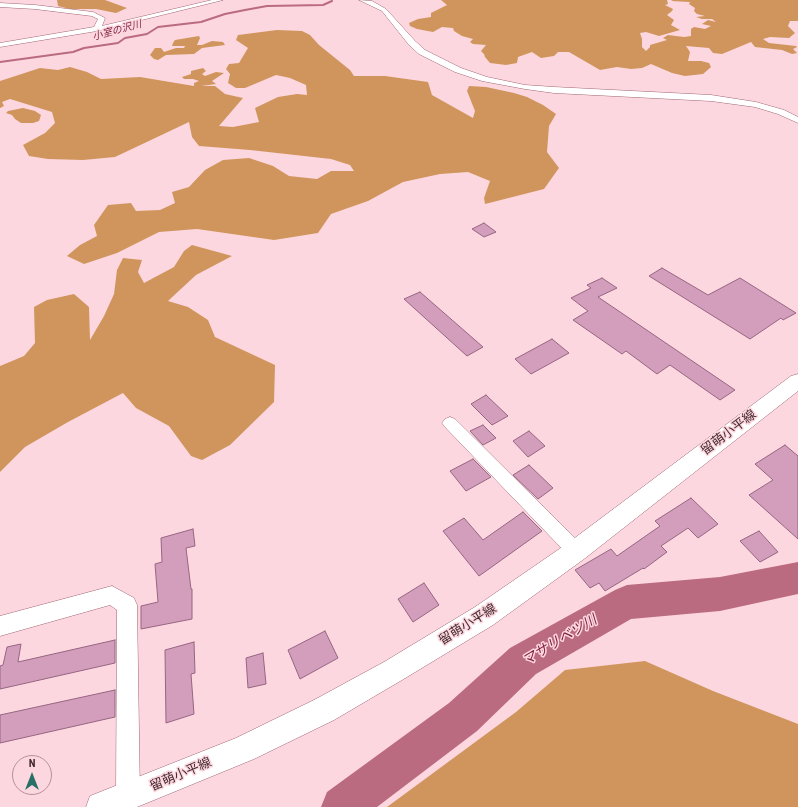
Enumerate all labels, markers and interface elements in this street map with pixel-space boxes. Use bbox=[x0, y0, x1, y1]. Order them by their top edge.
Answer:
water label: 小室の沢川 bbox=[91, 19, 143, 43]
street label: 留萌小平線 bbox=[698, 407, 760, 459]
street label: 留萌小平線 bbox=[436, 601, 500, 649]
water label: マサリベツ川 bbox=[520, 612, 600, 670]
north arrow bbox=[12, 755, 52, 795]
street label: 留萌小平線 bbox=[148, 755, 214, 795]
text: N bbox=[29, 757, 35, 770]

